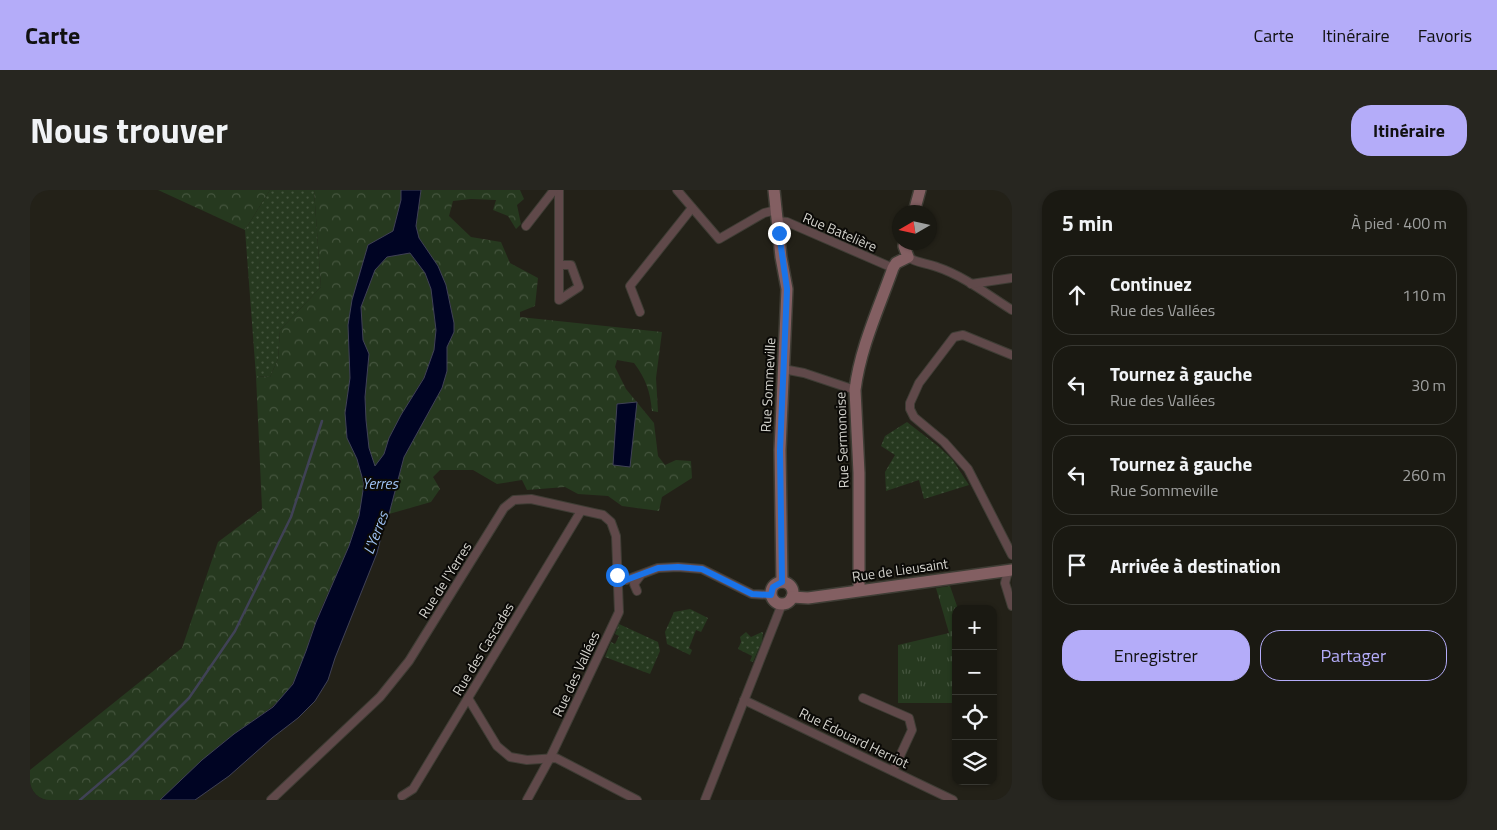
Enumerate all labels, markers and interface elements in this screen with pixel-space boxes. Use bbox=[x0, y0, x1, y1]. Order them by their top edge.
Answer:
text: Carte bbox=[25, 17, 80, 53]
text: Carte bbox=[1253, 22, 1294, 49]
text: Itinéraire bbox=[1322, 22, 1390, 49]
text: Favoris bbox=[1418, 22, 1472, 49]
text: Nous trouver bbox=[30, 103, 228, 157]
button: Itinéraire bbox=[1351, 105, 1467, 156]
north arrow bbox=[892, 205, 937, 250]
street label: Rue Batelière bbox=[800, 206, 881, 257]
text: 5 min bbox=[1062, 207, 1113, 239]
text: À pied · 400 m bbox=[1351, 211, 1447, 235]
route end bbox=[768, 222, 791, 245]
text: Continuez bbox=[1110, 269, 1192, 298]
icon: ahead bbox=[1063, 281, 1091, 309]
text: 110 m bbox=[1402, 283, 1446, 307]
text: Rue des Vallées bbox=[1110, 298, 1215, 322]
street label: Rue Sommeville bbox=[755, 337, 780, 433]
text: Tournez à gauche bbox=[1110, 359, 1252, 388]
icon: left bbox=[1063, 371, 1091, 399]
text: 30 m bbox=[1411, 373, 1446, 397]
text: Rue des Vallées bbox=[1110, 388, 1215, 412]
street label: Rue Sermonoise bbox=[829, 392, 854, 489]
text: Tournez à gauche bbox=[1110, 449, 1252, 478]
icon: left bbox=[1063, 461, 1091, 489]
text: 260 m bbox=[1402, 463, 1446, 487]
water label: Yerres bbox=[362, 472, 400, 495]
text: Rue Sommeville bbox=[1110, 478, 1218, 502]
water label: L'Yerres bbox=[357, 507, 395, 557]
street label: Rue de l'Yerres bbox=[413, 537, 476, 622]
icon: arrive bbox=[1063, 551, 1091, 579]
text: Arrivée à destination bbox=[1110, 551, 1281, 580]
street label: Rue de Lieusaint bbox=[850, 552, 949, 587]
route start bbox=[606, 564, 629, 587]
street label: Rue des Cascades bbox=[446, 598, 519, 699]
map controls bbox=[952, 605, 997, 785]
button: + bbox=[952, 605, 997, 650]
street label: Rue des Vallées bbox=[547, 628, 605, 720]
button: Enregistrer bbox=[1062, 630, 1250, 681]
button: Partager bbox=[1260, 630, 1447, 681]
button: − bbox=[952, 650, 997, 695]
button: locate bbox=[952, 695, 997, 740]
street label: Rue Édouard Herriot bbox=[796, 702, 913, 773]
button: layers bbox=[952, 740, 997, 785]

